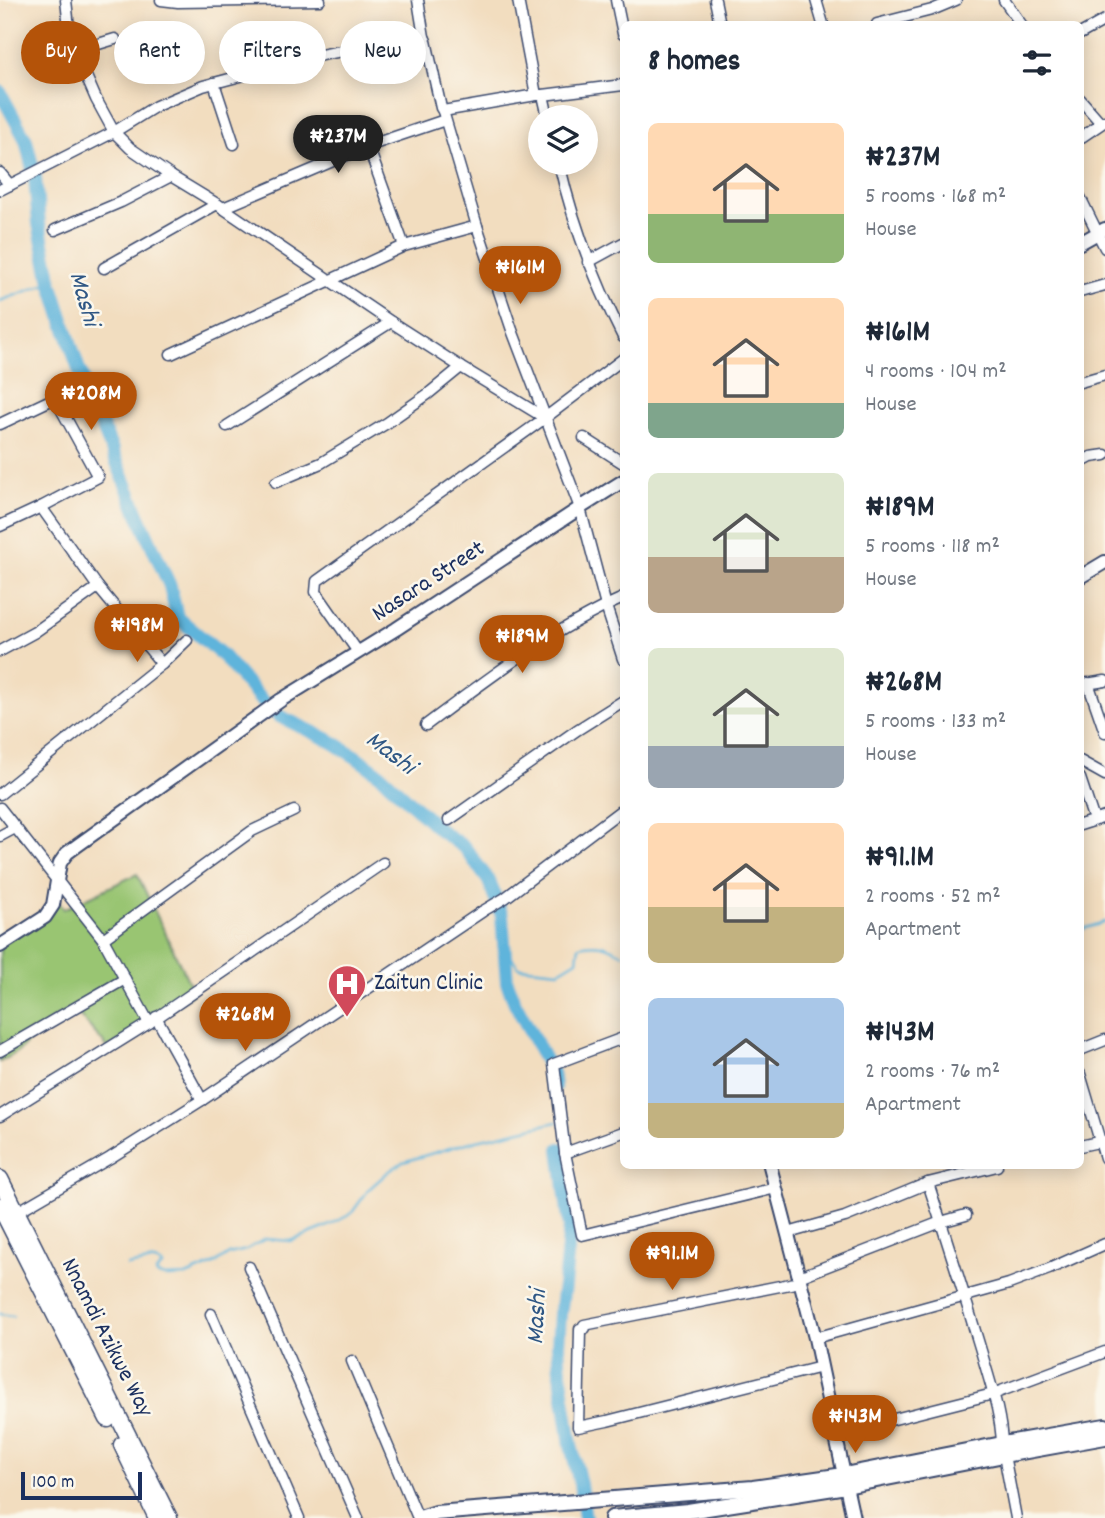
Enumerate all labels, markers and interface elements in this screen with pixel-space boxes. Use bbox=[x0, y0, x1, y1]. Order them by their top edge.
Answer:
chip: Buy bbox=[21, 21, 100, 84]
chip: Rent bbox=[114, 21, 205, 84]
chip: Filters bbox=[219, 21, 326, 84]
chip: New bbox=[340, 21, 426, 84]
text: 8 homes bbox=[648, 42, 740, 85]
icon: filters bbox=[1018, 44, 1056, 82]
map controls bbox=[528, 105, 598, 175]
button: layers bbox=[528, 105, 598, 175]
pin: ₦237M bbox=[289, 116, 387, 175]
text: ₦237M bbox=[309, 121, 367, 154]
text: ₦237M bbox=[865, 138, 940, 181]
icon: home bbox=[704, 151, 788, 235]
text: 5 rooms · 168 m² bbox=[865, 181, 1006, 214]
text: House bbox=[865, 214, 917, 247]
pin: ₦161M bbox=[471, 246, 569, 306]
text: ₦161M bbox=[495, 252, 545, 285]
water label: Mashi bbox=[58, 267, 110, 335]
text: ₦161M bbox=[865, 313, 930, 356]
icon: home bbox=[704, 326, 788, 410]
text: 4 rooms · 104 m² bbox=[865, 356, 1007, 389]
pin: ₦208M bbox=[42, 372, 140, 432]
text: ₦208M bbox=[61, 378, 121, 411]
text: House bbox=[865, 389, 917, 422]
text: ₦189M bbox=[865, 488, 935, 531]
icon: home bbox=[704, 501, 788, 585]
text: 5 rooms · 118 m² bbox=[865, 531, 1000, 564]
street label: Nasara Street bbox=[366, 533, 492, 631]
text: House bbox=[865, 564, 917, 597]
pin: ₦198M bbox=[88, 604, 186, 664]
text: ₦198M bbox=[110, 610, 164, 643]
pin: ₦189M bbox=[473, 616, 571, 675]
text: ₦189M bbox=[495, 621, 549, 654]
text: ₦268M bbox=[865, 663, 942, 706]
icon: home bbox=[704, 676, 788, 760]
text: 5 rooms · 133 m² bbox=[865, 706, 1006, 739]
water label: Mashi bbox=[357, 723, 426, 788]
text: House bbox=[865, 739, 917, 772]
text: ₦91.1M bbox=[865, 838, 934, 881]
icon: home bbox=[704, 851, 788, 935]
text: 2 rooms · 52 m² bbox=[865, 881, 1001, 914]
text: Apartment bbox=[865, 914, 961, 947]
hospital icon: Zaitun Clinic bbox=[326, 963, 368, 1018]
place label: Zaitun Clinic bbox=[374, 967, 483, 1001]
pin: ₦268M bbox=[196, 993, 294, 1053]
text: ₦268M bbox=[215, 999, 275, 1032]
text: ₦143M bbox=[865, 1013, 935, 1056]
icon: home bbox=[704, 1026, 788, 1110]
text: 2 rooms · 76 m² bbox=[865, 1056, 1000, 1089]
text: Apartment bbox=[865, 1089, 961, 1122]
pin: ₦91.1M bbox=[615, 1232, 729, 1292]
text: ₦91.1M bbox=[645, 1238, 699, 1271]
street label: Nnamdi Azikwe Way bbox=[51, 1253, 161, 1425]
water label: Mashi bbox=[518, 1284, 558, 1345]
pin: ₦143M bbox=[806, 1396, 904, 1455]
text: ₦143M bbox=[828, 1401, 882, 1434]
scale bar bbox=[21, 1469, 142, 1501]
text: 100 m bbox=[32, 1470, 74, 1497]

